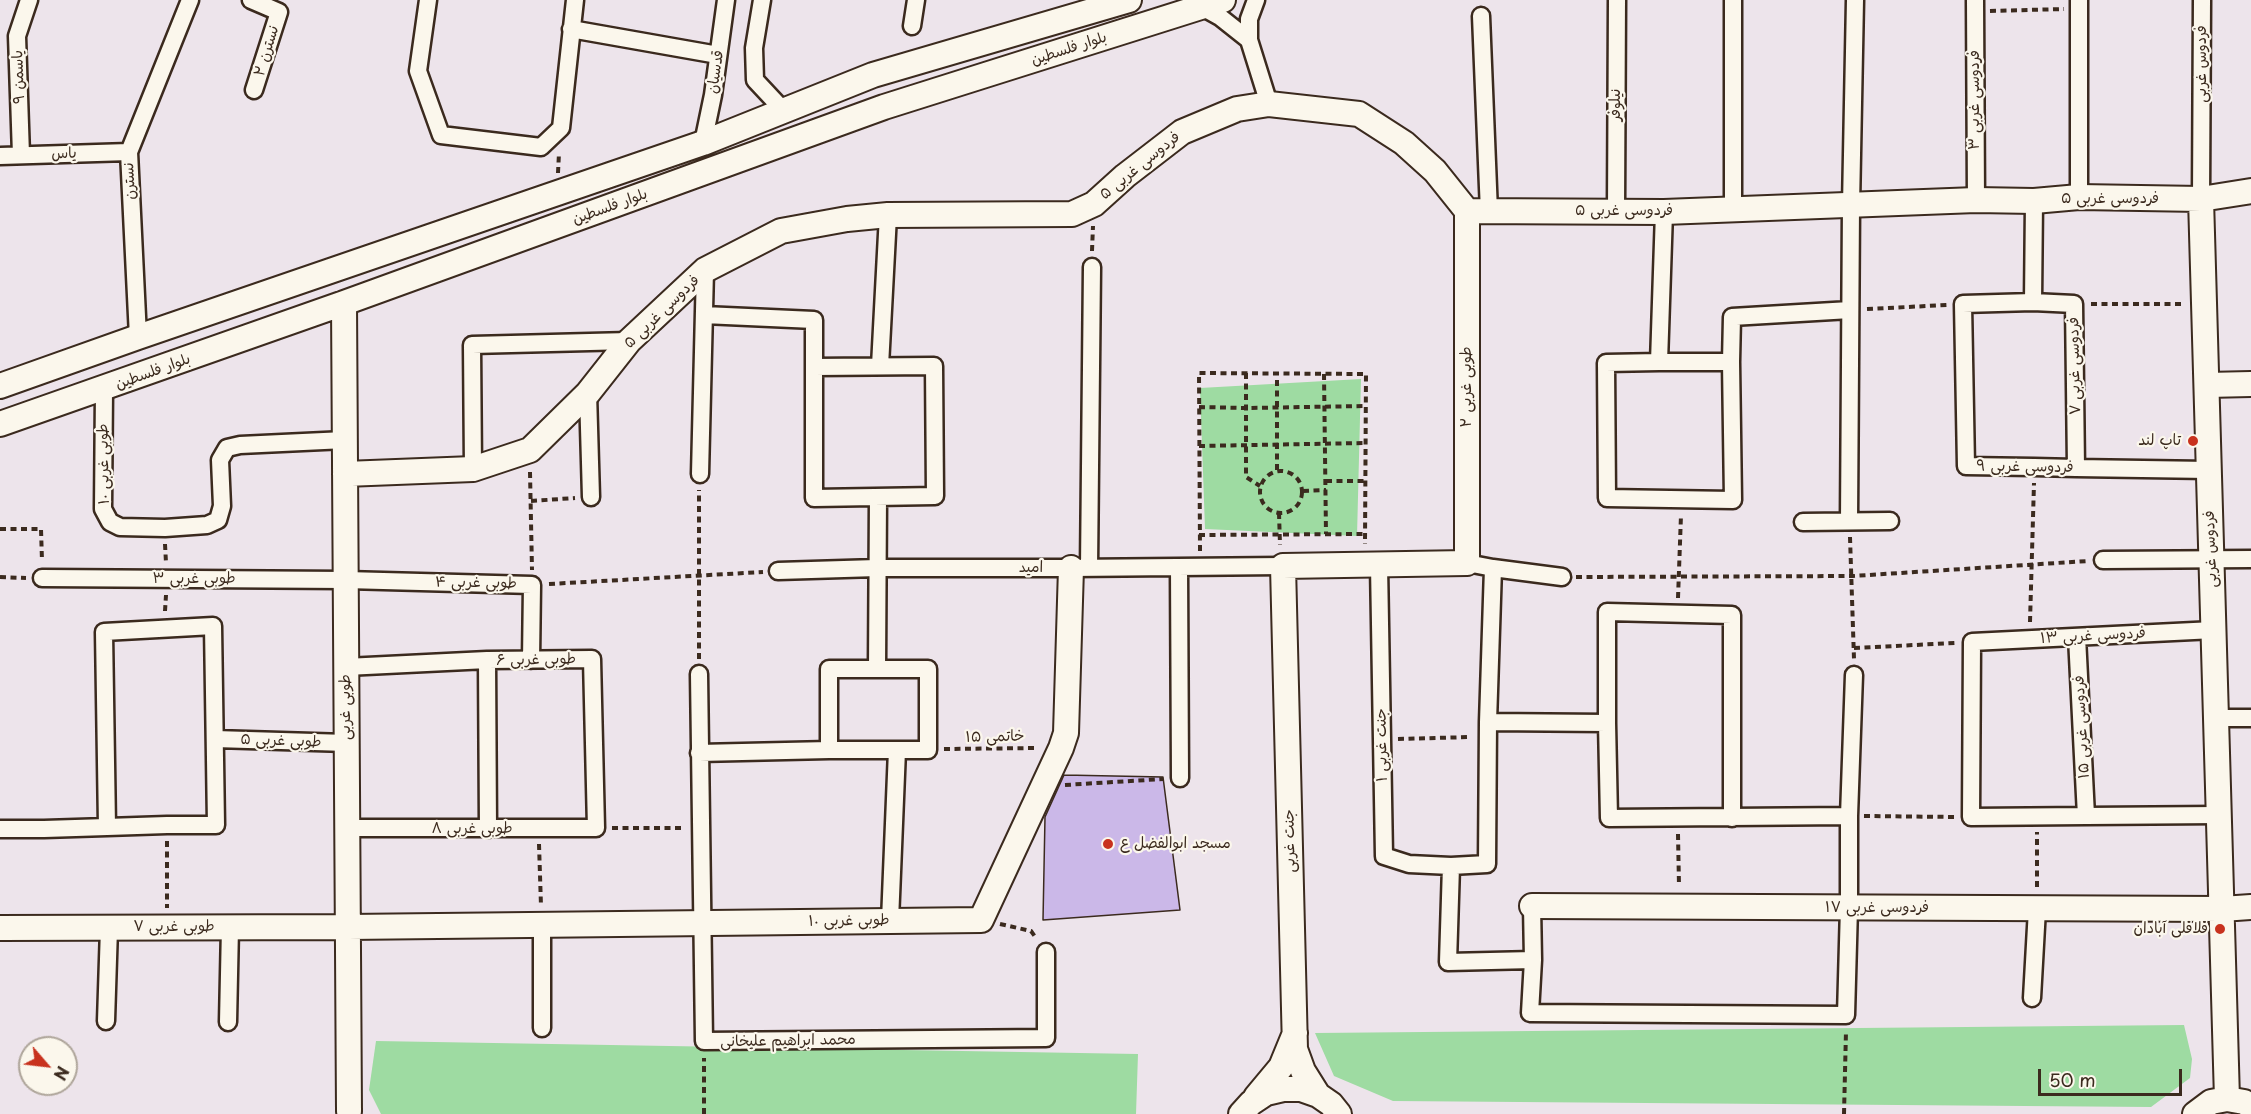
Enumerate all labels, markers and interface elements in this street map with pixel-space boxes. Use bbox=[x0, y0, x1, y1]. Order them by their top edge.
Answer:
street label: نسترن ۲ bbox=[251, 23, 283, 79]
street label: فردوس غربی bbox=[2193, 25, 2211, 103]
street label: بلوار فلسطین bbox=[1029, 28, 1109, 70]
street label: قدسیان bbox=[704, 49, 728, 95]
street label: یاسمن ۹ bbox=[9, 50, 29, 104]
street label: فردوسی غربی ۳ bbox=[1966, 50, 1984, 150]
street label: نیلوفر bbox=[1607, 89, 1625, 121]
street label: فردوسی غربی ۵ bbox=[1096, 128, 1184, 204]
street label: یاس bbox=[51, 145, 77, 163]
street label: نسترن bbox=[120, 162, 140, 200]
street label: بلوار فلسطین bbox=[570, 185, 650, 229]
street label: فردوسی غربی ۵ bbox=[2061, 190, 2159, 208]
street label: فردوسی غربی ۵ bbox=[1575, 202, 1673, 220]
street label: فردوسی غربی ۵ bbox=[620, 271, 704, 353]
street label: فردوسی غربی ۷ bbox=[2065, 317, 2085, 415]
street label: طوبی غربی ۲ bbox=[1458, 347, 1476, 427]
street label: بلوار فلسطین bbox=[113, 350, 193, 394]
street label: طوبی غربی ۱۰ bbox=[94, 423, 114, 505]
place label: تاپ لند bbox=[2138, 432, 2181, 450]
marker: تاپ لند bbox=[2186, 434, 2200, 448]
street label: فردوسی غربی ۹ bbox=[1976, 457, 2074, 477]
street label: فردوس غربی bbox=[2201, 510, 2221, 588]
street label: امید bbox=[1019, 559, 1043, 577]
street label: طوبی غربی ۳ bbox=[152, 570, 236, 588]
street label: طوبی غربی ۴ bbox=[435, 573, 517, 593]
street label: فردوسی غربی ۱۳ bbox=[2040, 624, 2146, 648]
street label: طوبی غربی ۶ bbox=[496, 650, 576, 670]
street label: طوبی غربی bbox=[337, 674, 355, 740]
street label: فردوسی غربی ۱۵ bbox=[2070, 675, 2094, 779]
street label: جنت غربی ۱ bbox=[1372, 708, 1392, 782]
street label: خاتمی ۱۵ bbox=[965, 727, 1025, 747]
street label: طوبی غربی ۵ bbox=[240, 731, 322, 751]
street label: جنت غربی bbox=[1280, 809, 1300, 873]
street label: طوبی غربی ۸ bbox=[431, 820, 513, 838]
place label: مسجد ابوالفضل ع bbox=[1120, 835, 1231, 853]
marker: مسجد ابوالفضل ع bbox=[1101, 837, 1115, 851]
street label: فردوسی غربی ۱۷ bbox=[1825, 899, 1929, 917]
street label: طوبی غربی ۱۰ bbox=[808, 911, 890, 931]
street label: طوبی غربی ۷ bbox=[133, 918, 215, 936]
place label: فلافلی آبادان bbox=[2134, 920, 2208, 938]
marker: فلافلی آبادان bbox=[2213, 922, 2227, 936]
street label: محمد ابراهیم علیخانی bbox=[720, 1031, 856, 1051]
north arrow bbox=[18, 1036, 78, 1096]
scale bar bbox=[2041, 1057, 2185, 1095]
text: N bbox=[49, 1062, 76, 1085]
text: 50 m bbox=[2049, 1066, 2096, 1093]

